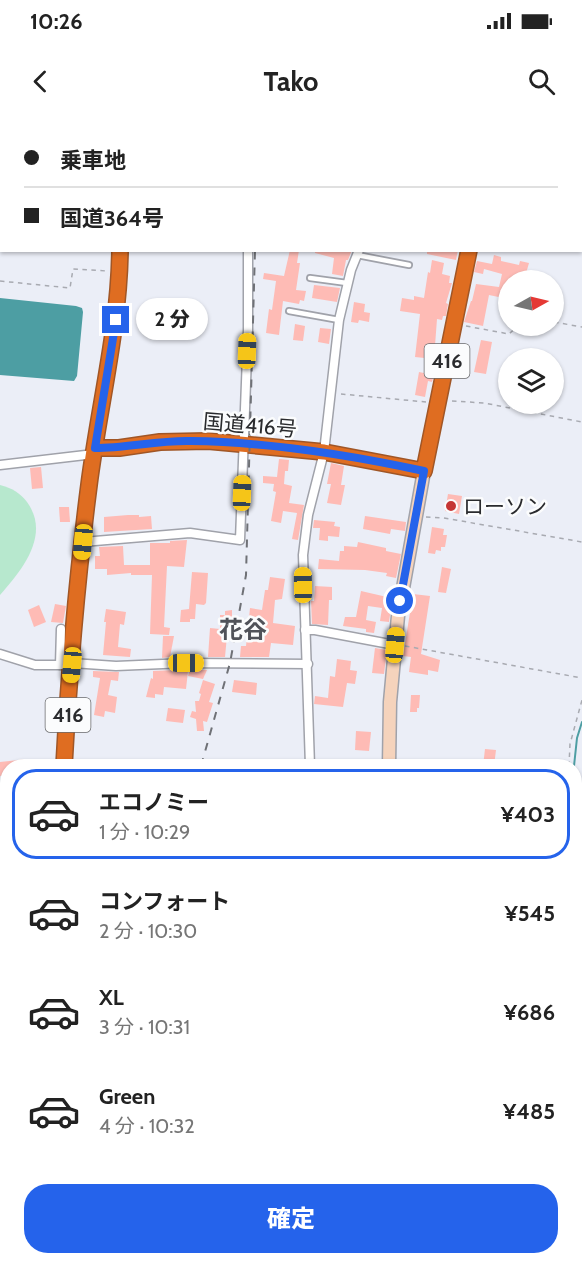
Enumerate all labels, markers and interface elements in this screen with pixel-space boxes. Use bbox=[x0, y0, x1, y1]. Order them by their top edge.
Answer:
text: 10:26 bbox=[30, 8, 83, 35]
icon: back bbox=[24, 65, 57, 98]
text: Tako bbox=[264, 65, 318, 98]
icon: search bbox=[525, 65, 558, 98]
text: 乗車地 bbox=[60, 147, 126, 174]
text: 国道364号 bbox=[60, 205, 164, 232]
north arrow bbox=[498, 270, 564, 336]
map controls bbox=[498, 270, 564, 414]
callout: 2 分 bbox=[137, 299, 209, 341]
route end bbox=[102, 306, 129, 333]
text: 2 分 bbox=[154, 307, 190, 331]
car bbox=[237, 333, 257, 369]
road number: 416 bbox=[424, 344, 470, 378]
button: layers bbox=[498, 348, 564, 414]
street label: 国道416号 bbox=[202, 408, 298, 442]
car bbox=[232, 475, 252, 511]
place label: ローソン bbox=[463, 494, 547, 519]
marker: ローソン bbox=[444, 499, 458, 513]
car bbox=[72, 523, 94, 561]
car bbox=[294, 567, 312, 603]
route start bbox=[386, 587, 413, 614]
district label: 花谷 bbox=[219, 615, 267, 644]
car bbox=[384, 626, 406, 664]
car bbox=[61, 646, 83, 684]
car bbox=[168, 654, 204, 672]
road number: 416 bbox=[46, 698, 90, 732]
icon: car bbox=[27, 787, 81, 841]
text: エコノミー bbox=[99, 789, 209, 816]
text: ¥403 bbox=[501, 801, 555, 828]
text: 1 分 · 10:29 bbox=[99, 820, 190, 844]
icon: car bbox=[27, 886, 81, 940]
text: コンフォート bbox=[99, 888, 230, 915]
text: ¥545 bbox=[504, 900, 555, 927]
text: 2 分 · 10:30 bbox=[99, 919, 197, 943]
text: XL bbox=[99, 984, 124, 1011]
icon: car bbox=[27, 985, 81, 1039]
text: ¥686 bbox=[504, 999, 555, 1026]
text: 3 分 · 10:31 bbox=[99, 1015, 190, 1039]
text: Green bbox=[99, 1083, 155, 1110]
icon: car bbox=[27, 1084, 81, 1138]
text: ¥485 bbox=[503, 1098, 555, 1125]
text: 4 分 · 10:32 bbox=[99, 1114, 195, 1138]
button: 確定 bbox=[24, 1184, 558, 1253]

